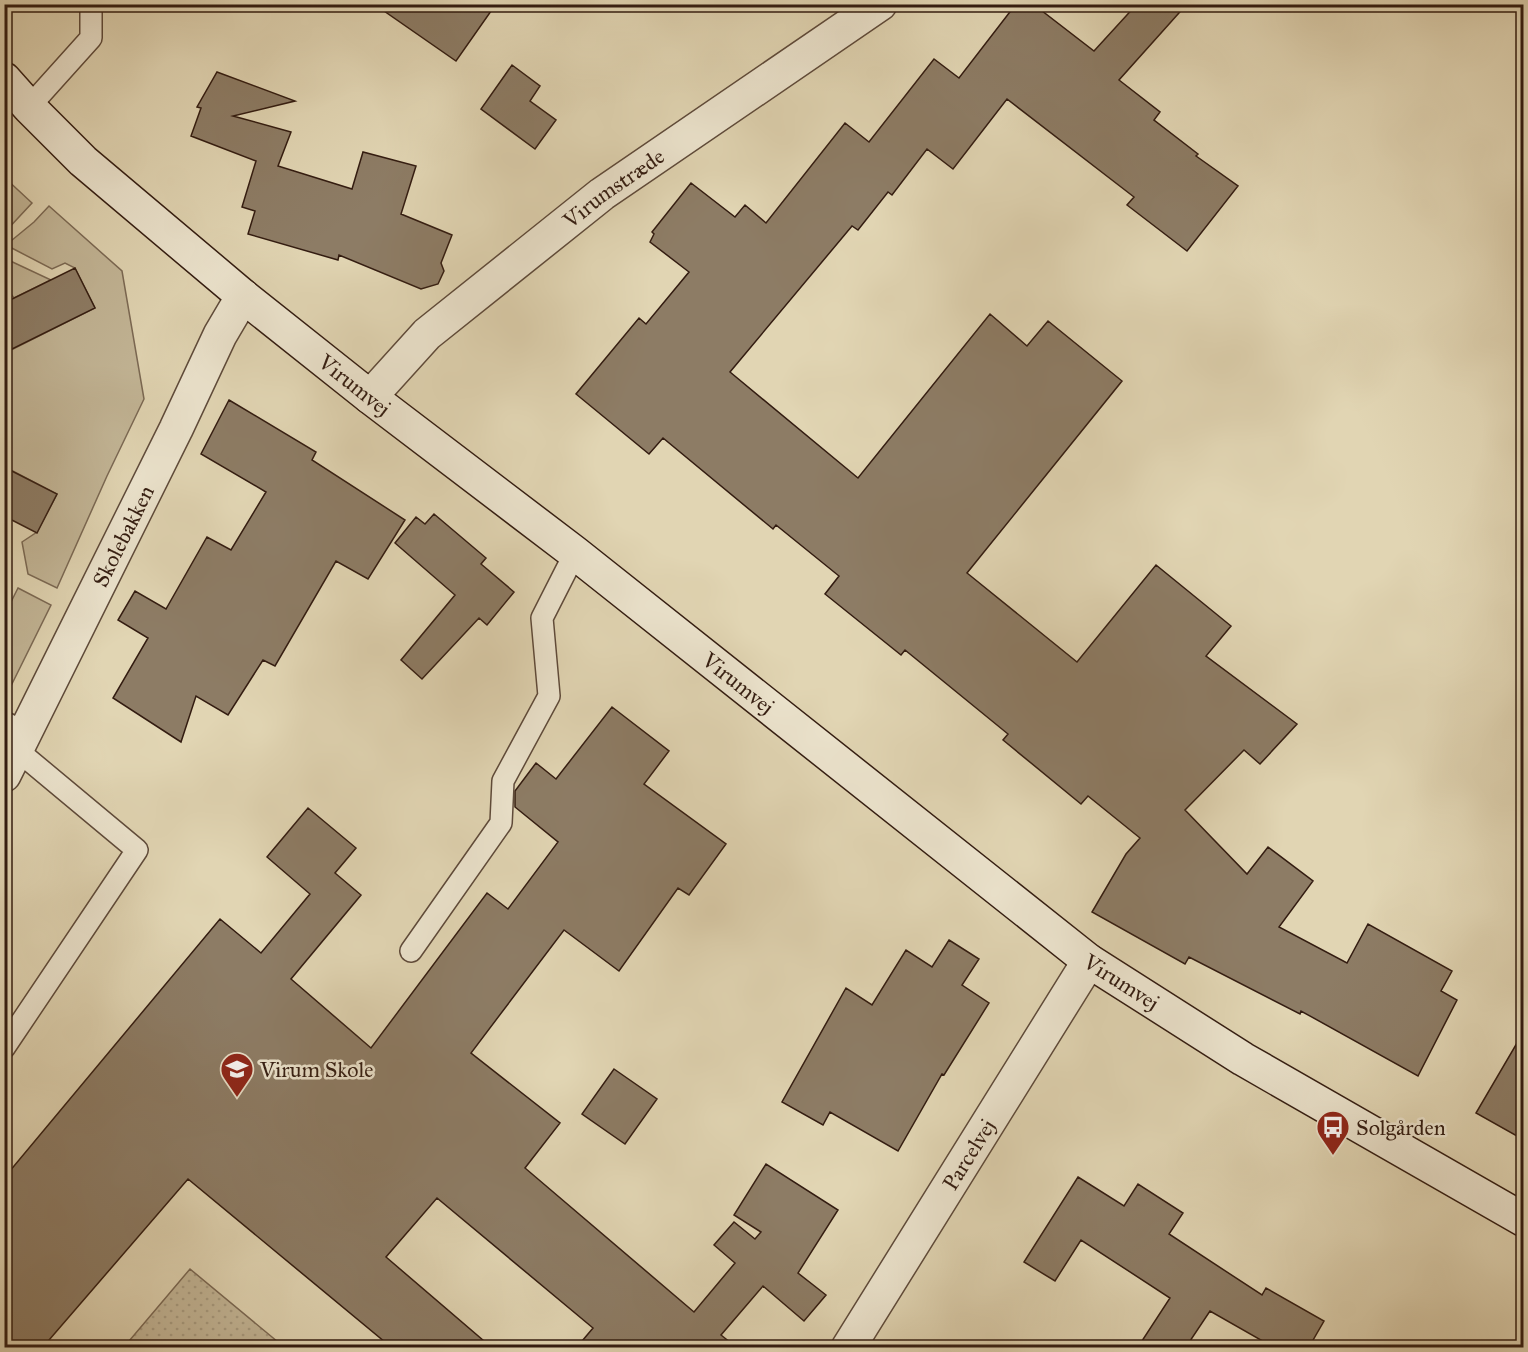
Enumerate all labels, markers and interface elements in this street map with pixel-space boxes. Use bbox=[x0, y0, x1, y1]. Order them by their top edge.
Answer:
street label: Virumstræde bbox=[557, 143, 669, 234]
street label: Virumvej bbox=[312, 348, 396, 422]
street label: Skolebakken bbox=[87, 481, 160, 591]
street label: Virumvej bbox=[696, 646, 780, 720]
street label: Virumvej bbox=[1078, 948, 1164, 1016]
school or university icon: Virum Skole bbox=[219, 1051, 255, 1098]
place label: Virum Skole bbox=[259, 1056, 373, 1083]
bus stop icon: Solgården bbox=[1315, 1109, 1351, 1156]
street label: Parcelvej bbox=[937, 1114, 1001, 1195]
place label: Solgården bbox=[1356, 1114, 1446, 1141]

